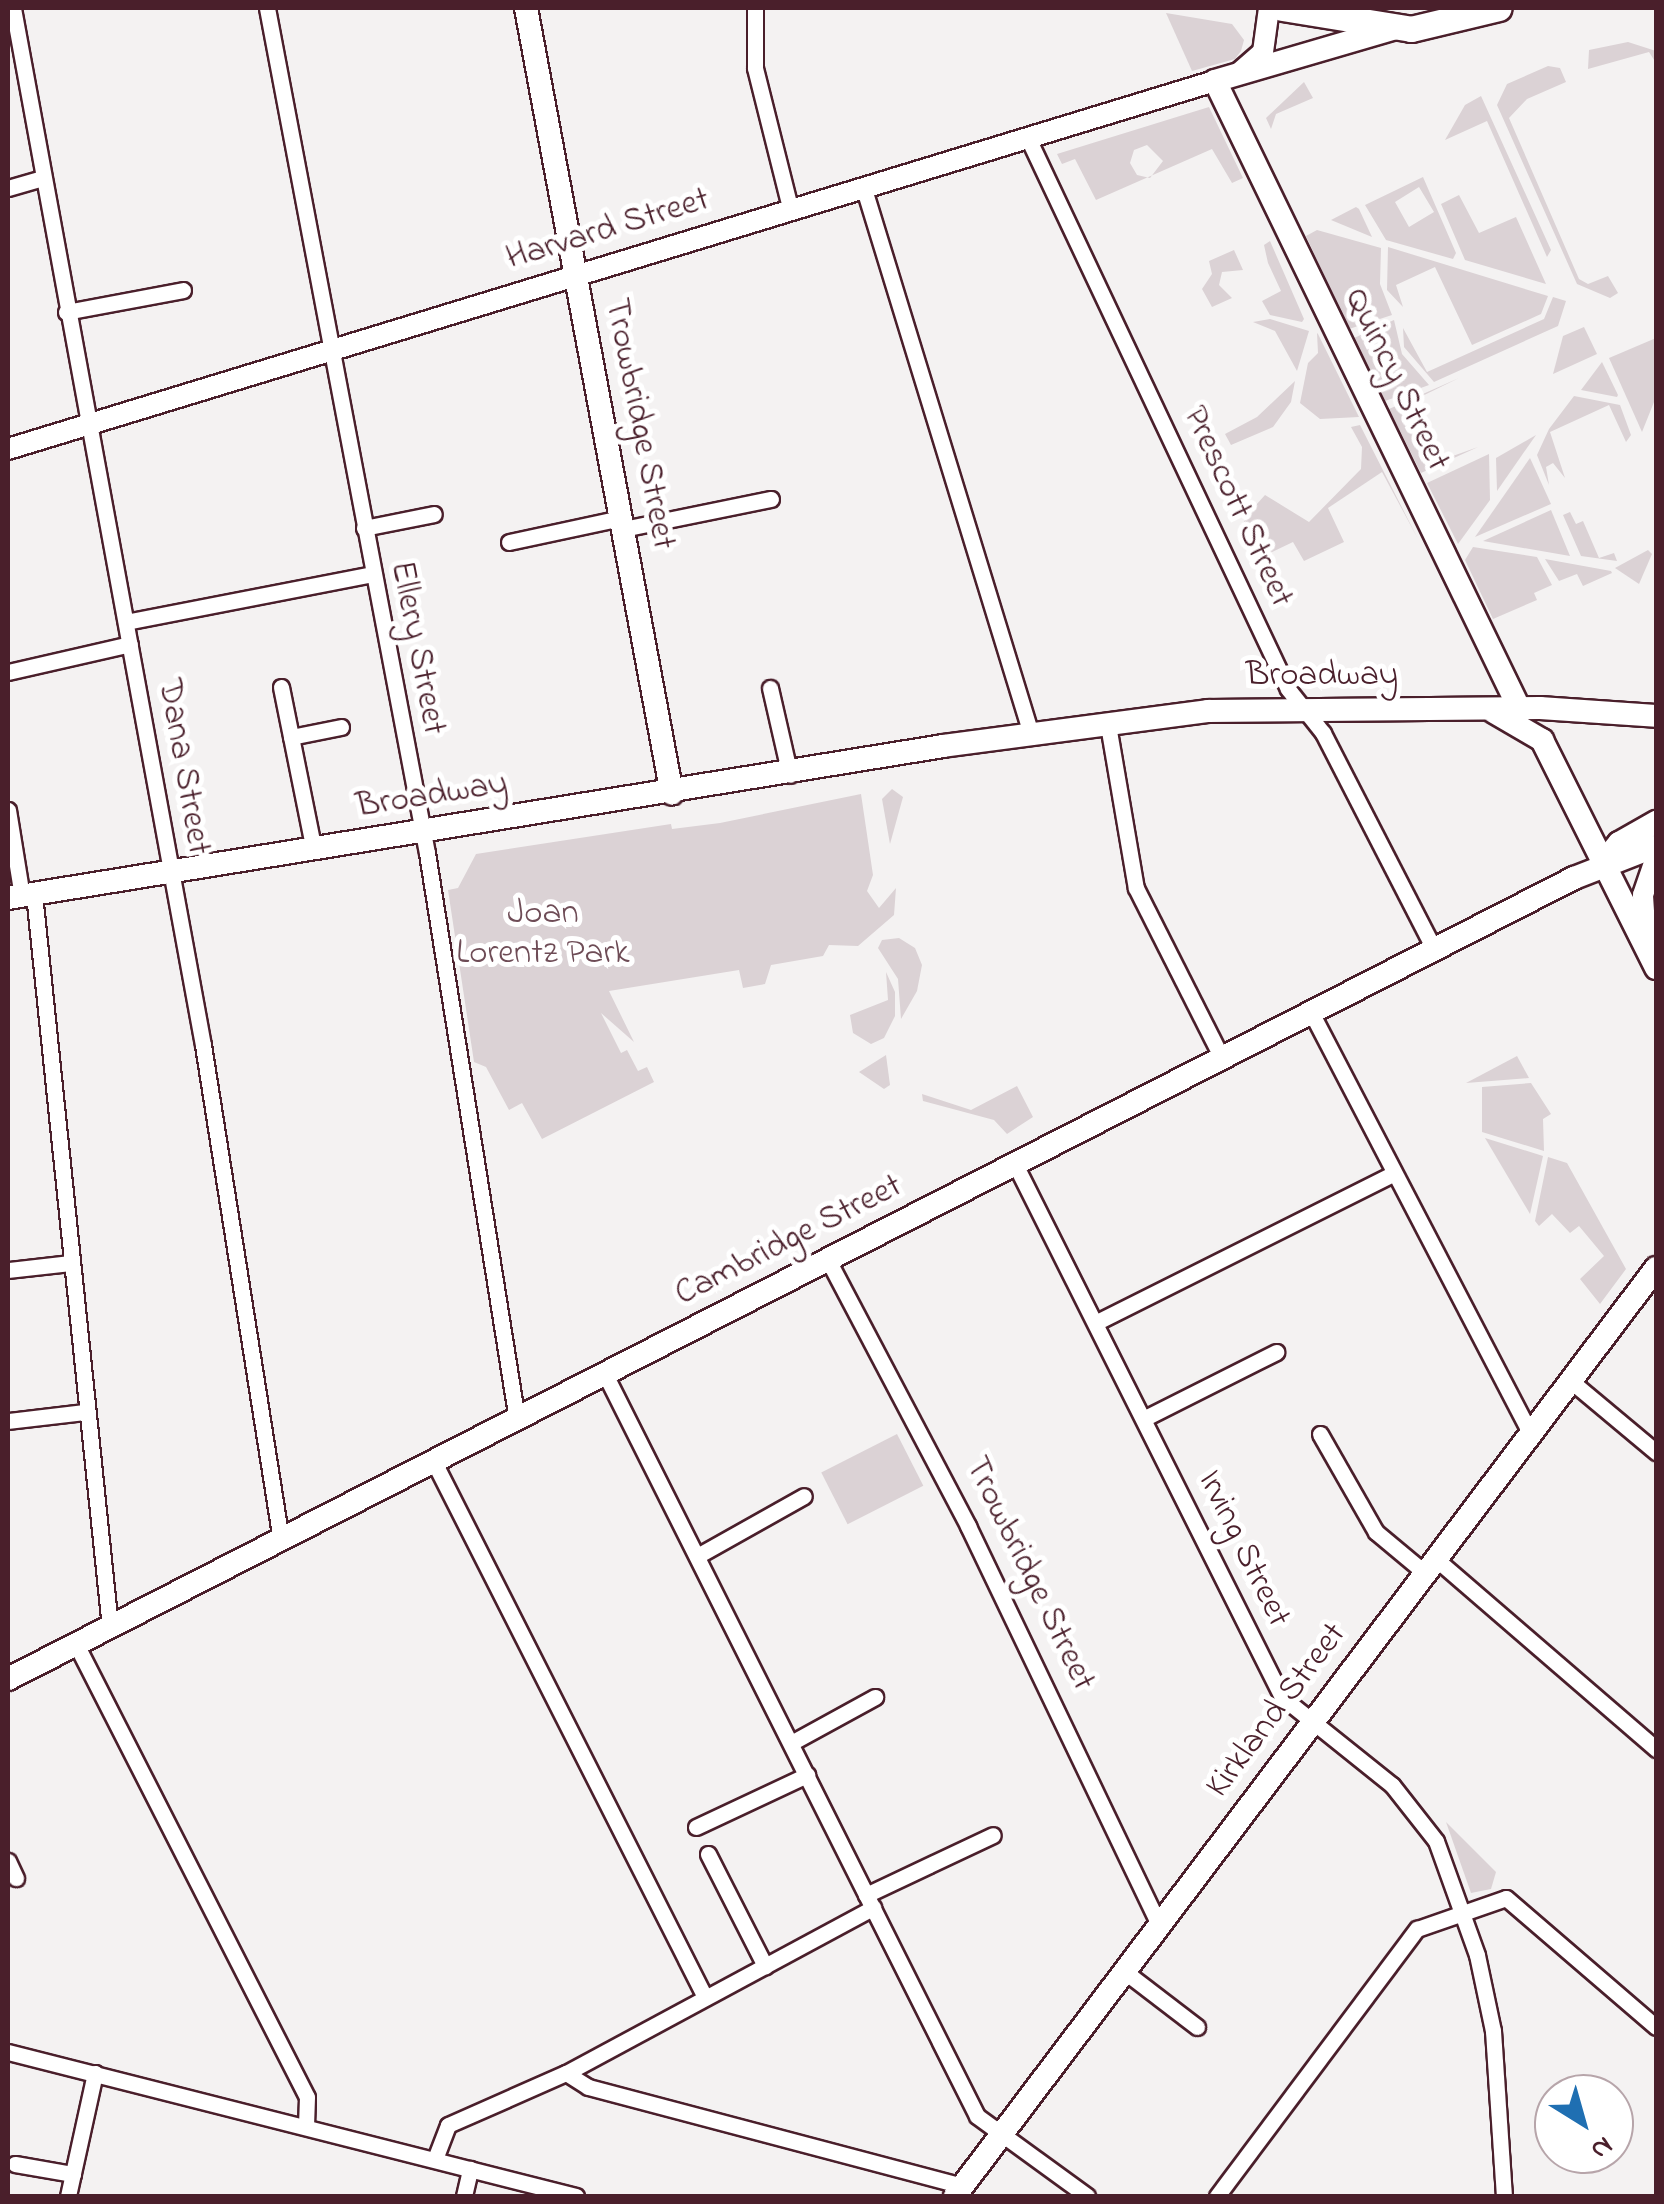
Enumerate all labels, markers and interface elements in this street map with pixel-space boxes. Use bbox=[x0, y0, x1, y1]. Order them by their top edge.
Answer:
street label: Harvard Street bbox=[501, 179, 715, 281]
street label: Quincy Street bbox=[1334, 282, 1458, 478]
street label: Trowbridge Street bbox=[594, 295, 684, 553]
street label: Prescott Street bbox=[1172, 400, 1302, 614]
street label: Ellery Street bbox=[380, 558, 454, 738]
street label: Broadway bbox=[1246, 655, 1398, 697]
street label: Dana Street bbox=[147, 676, 219, 858]
street label: Broadway bbox=[353, 763, 511, 829]
park label: Joan Lorentz Park bbox=[456, 893, 630, 975]
street label: Cambridge Street bbox=[669, 1166, 909, 1316]
street label: Trowbridge Street bbox=[954, 1450, 1104, 1698]
street label: Irving Street bbox=[1187, 1464, 1299, 1634]
street label: Kirkland Street bbox=[1198, 1615, 1356, 1807]
north arrow bbox=[1534, 2074, 1634, 2174]
text: N bbox=[1581, 2125, 1621, 2169]

